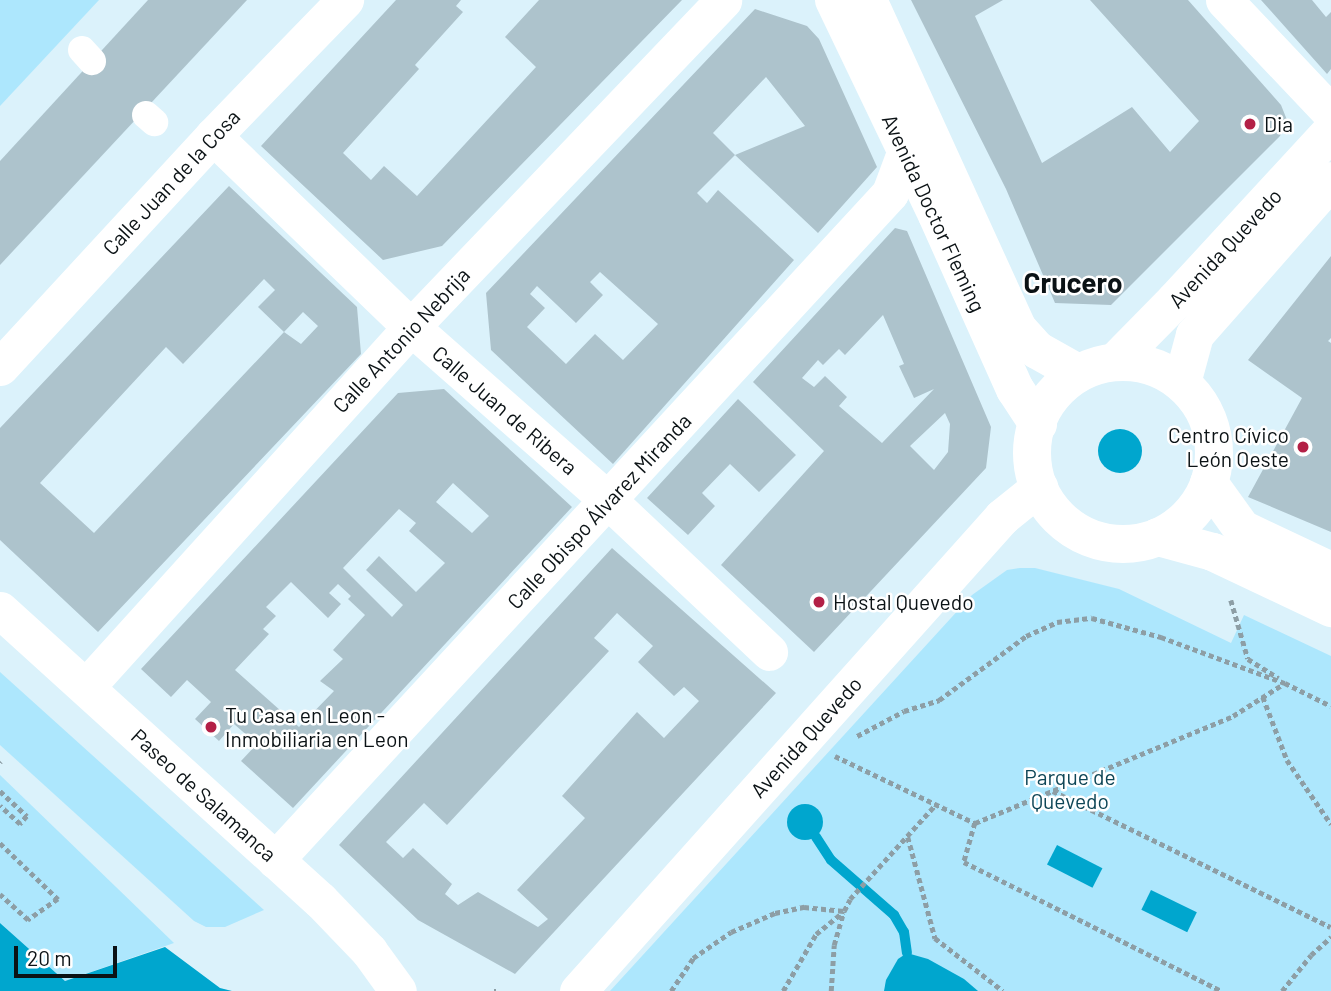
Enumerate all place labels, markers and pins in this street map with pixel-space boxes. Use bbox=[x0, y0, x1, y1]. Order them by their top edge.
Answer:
place label: Dia bbox=[1264, 111, 1293, 137]
marker: Dia bbox=[1242, 116, 1258, 132]
place label: Centro Cívico León Oeste bbox=[1168, 422, 1289, 472]
marker: Centro Cívico León Oeste bbox=[1295, 439, 1311, 455]
place label: Hostal Quevedo bbox=[833, 589, 974, 615]
marker: Hostal Quevedo bbox=[811, 594, 827, 610]
place label: Tu Casa en Leon - Inmobiliaria en Leon bbox=[225, 702, 409, 752]
marker: Tu Casa en Leon - Inmobiliaria en Leon bbox=[203, 719, 219, 735]

